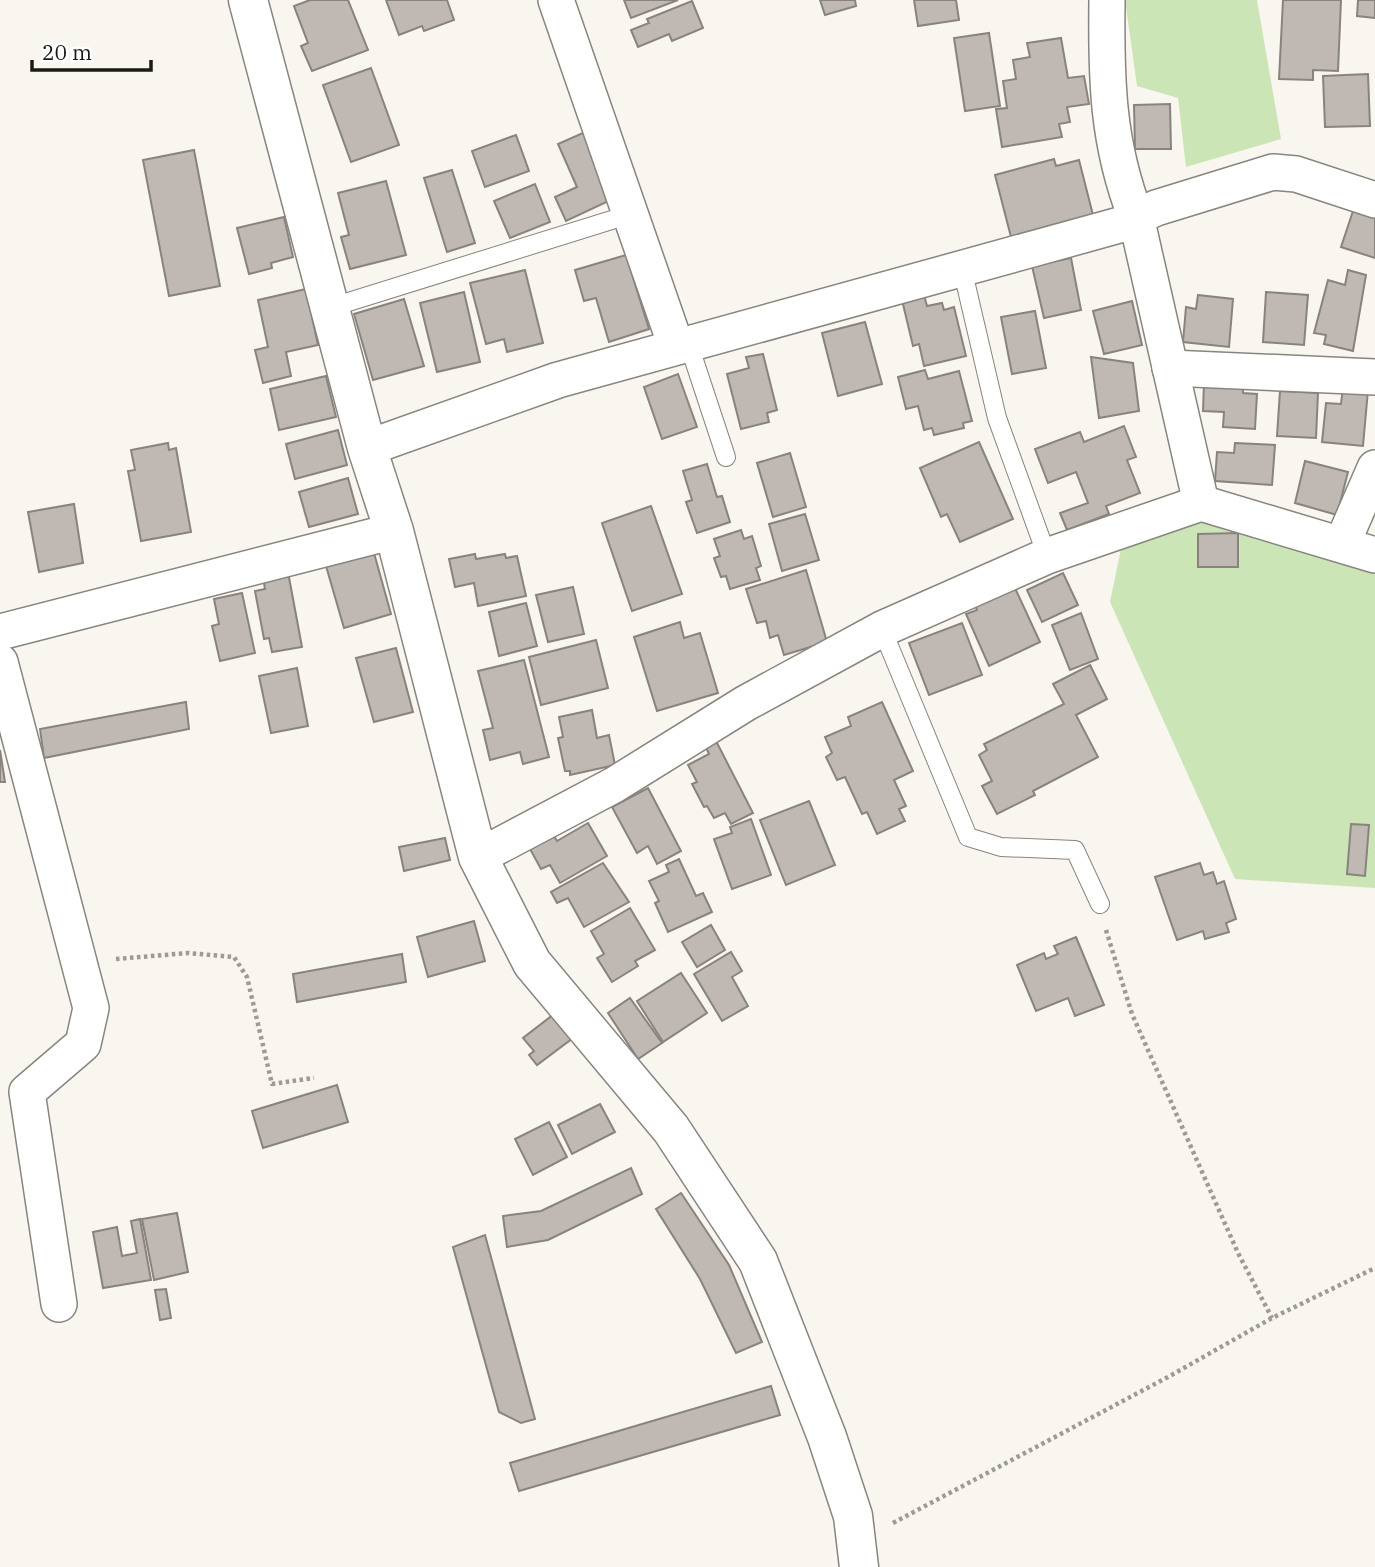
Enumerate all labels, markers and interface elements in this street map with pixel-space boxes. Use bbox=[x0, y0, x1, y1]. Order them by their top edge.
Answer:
scale bar bbox=[32, 28, 150, 72]
text: 20 m bbox=[42, 38, 92, 66]

